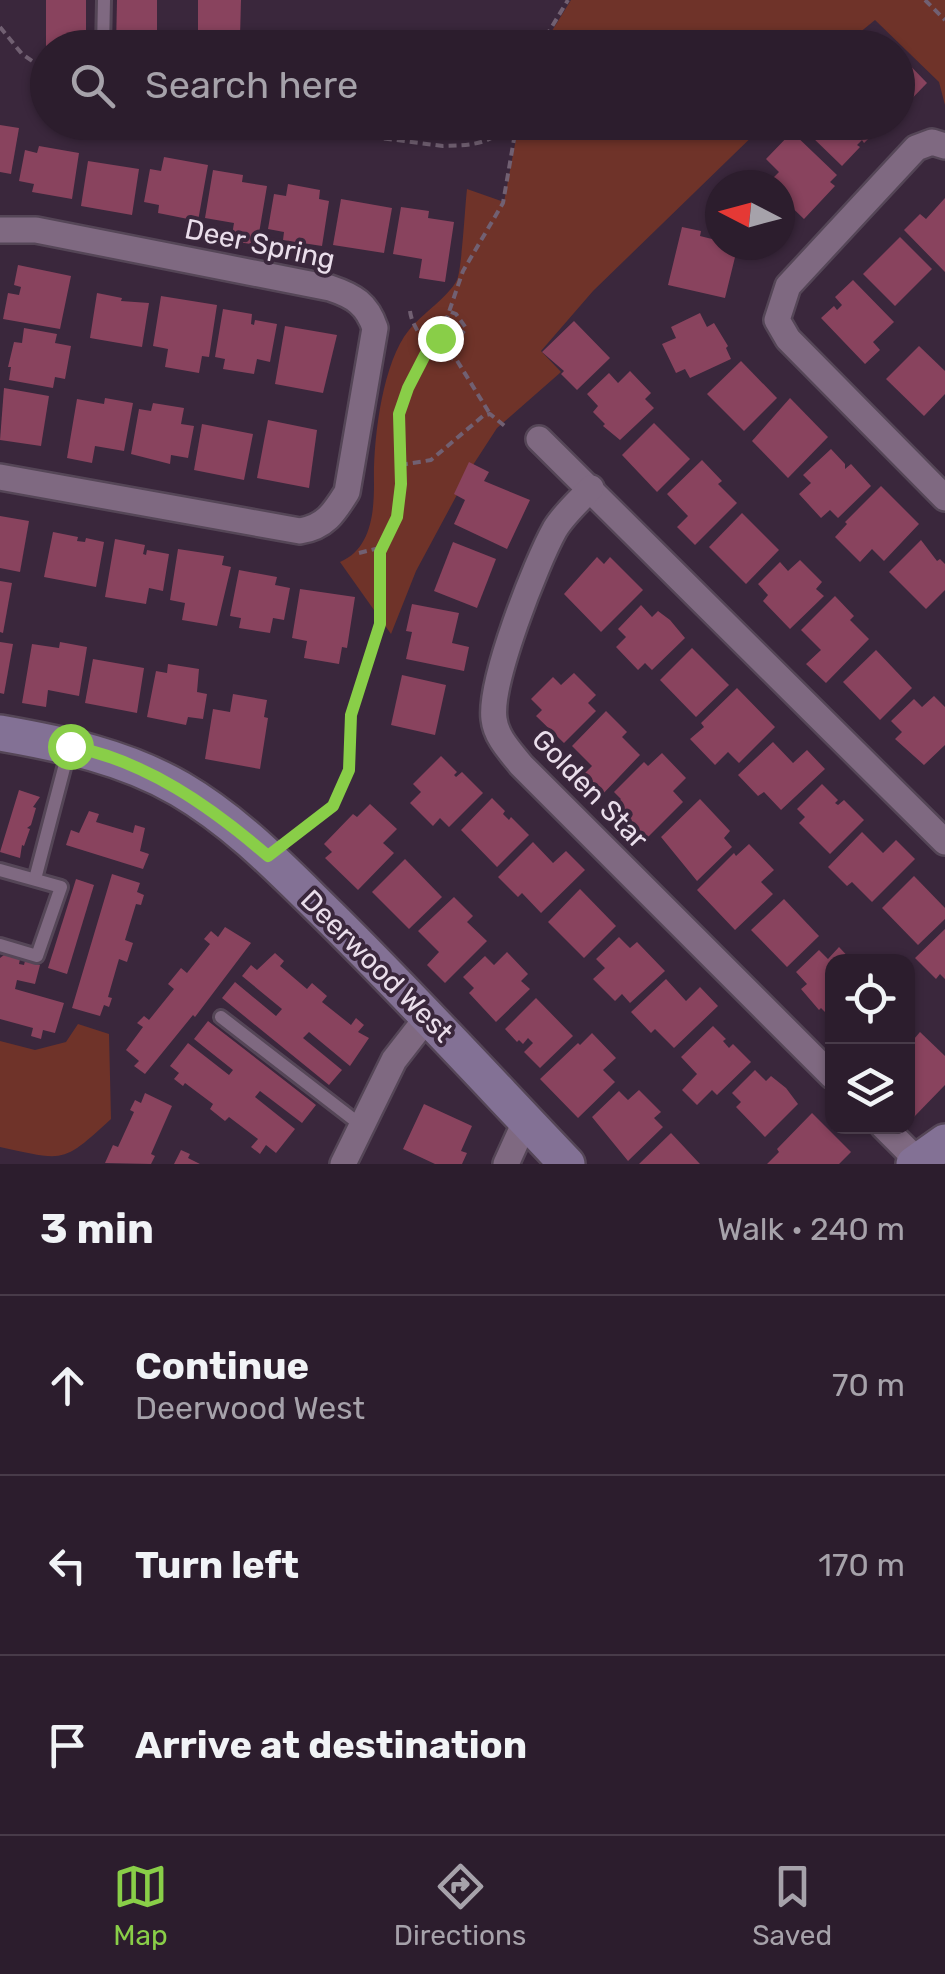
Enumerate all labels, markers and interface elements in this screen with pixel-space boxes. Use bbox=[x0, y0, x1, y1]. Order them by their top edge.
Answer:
search box bbox=[30, 30, 915, 140]
icon: search bbox=[65, 58, 120, 113]
text: Search here bbox=[145, 62, 358, 108]
north arrow bbox=[705, 170, 795, 260]
street label: Deer Spring bbox=[182, 212, 338, 276]
route end bbox=[418, 316, 464, 362]
street label: Golden Star bbox=[525, 723, 655, 856]
route start bbox=[48, 724, 94, 770]
street label: Deerwood West bbox=[294, 883, 460, 1049]
map controls bbox=[825, 954, 915, 1134]
button: locate bbox=[825, 954, 915, 1044]
button: layers bbox=[825, 1044, 915, 1134]
text: 3 min bbox=[40, 1204, 154, 1254]
text: Walk · 240 m bbox=[717, 1210, 905, 1248]
text: Continue bbox=[135, 1343, 309, 1389]
icon: ahead bbox=[40, 1358, 95, 1413]
text: 70 m bbox=[832, 1366, 905, 1404]
text: Deerwood West bbox=[135, 1389, 365, 1427]
icon: left bbox=[40, 1538, 95, 1593]
text: Turn left bbox=[135, 1542, 299, 1588]
text: 170 m bbox=[818, 1546, 905, 1584]
icon: arrive bbox=[40, 1718, 95, 1773]
text: Arrive at destination bbox=[135, 1722, 527, 1768]
tab: Map bbox=[113, 1859, 168, 1952]
tab: Directions bbox=[394, 1859, 526, 1952]
tab: Saved bbox=[752, 1859, 832, 1952]

